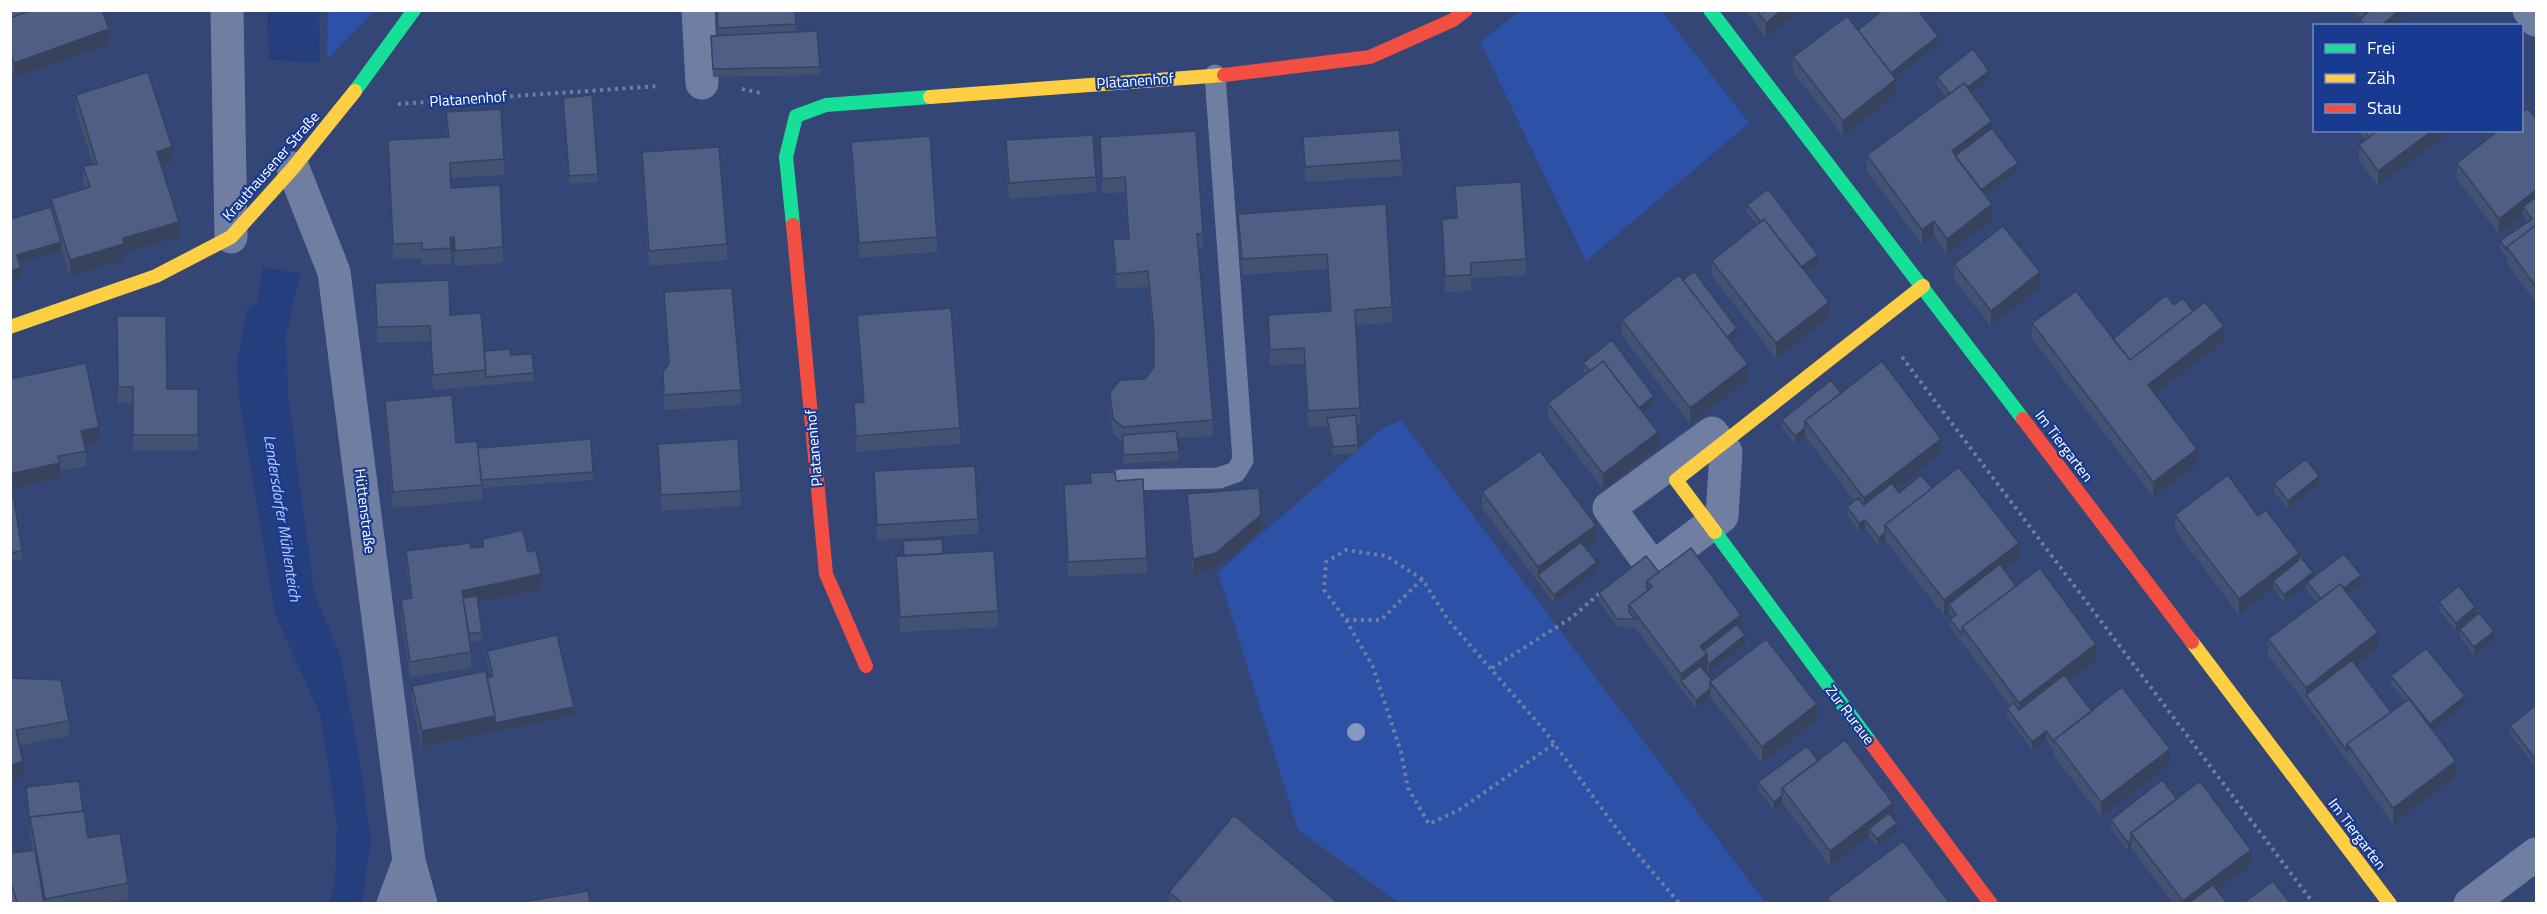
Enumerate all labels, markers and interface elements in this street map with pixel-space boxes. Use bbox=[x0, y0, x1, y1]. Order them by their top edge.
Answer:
legend bbox=[2313, 24, 2523, 132]
text: Frei bbox=[2367, 34, 2395, 61]
text: Zäh bbox=[2367, 64, 2395, 91]
street label: Platanenhof bbox=[1096, 66, 1174, 95]
street label: Platanenhof bbox=[429, 84, 507, 113]
text: Stau bbox=[2367, 94, 2402, 121]
street label: Krauthausener Straße bbox=[216, 106, 325, 226]
street label: Im Tiergarten bbox=[2030, 405, 2099, 486]
street label: Platanenhof bbox=[799, 409, 828, 488]
water label: Lendersdorfer Mühlenteich bbox=[258, 433, 308, 604]
street label: Hüttenstraße bbox=[349, 467, 382, 555]
street label: Zur Ruraue bbox=[1820, 680, 1881, 749]
street label: Im Tiergarten bbox=[2323, 793, 2392, 874]

